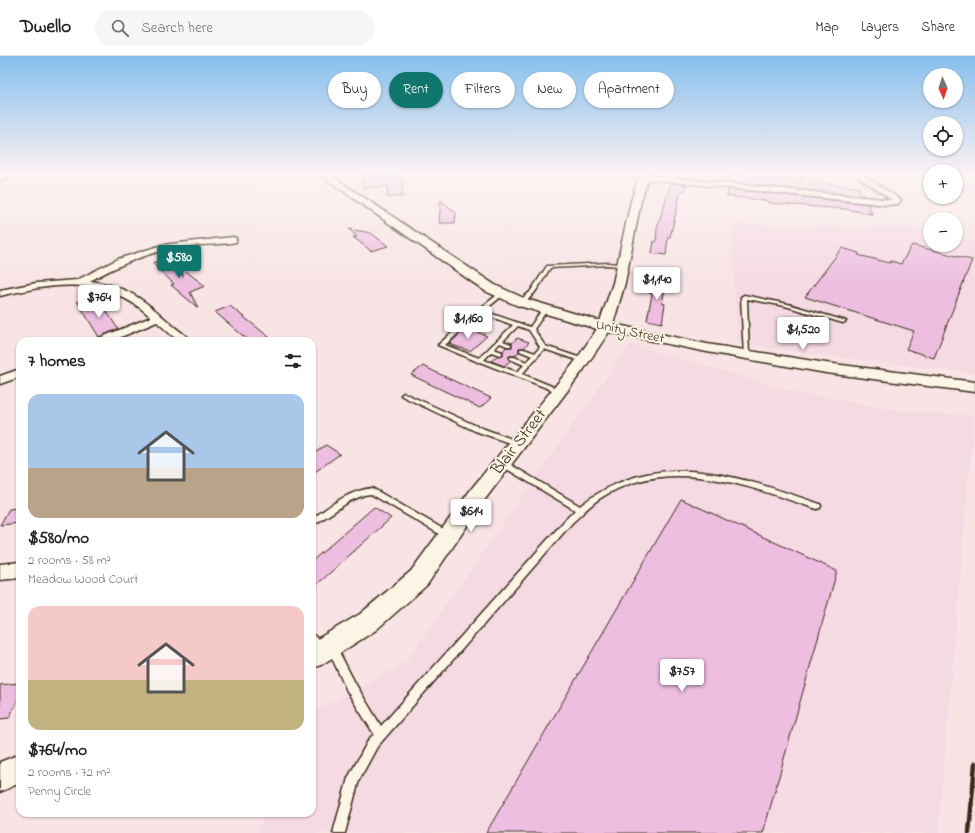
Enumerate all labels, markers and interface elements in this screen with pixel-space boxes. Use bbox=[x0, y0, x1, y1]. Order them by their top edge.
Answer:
search box bbox=[95, 10, 375, 46]
text: Dwello bbox=[20, 14, 71, 41]
icon: search bbox=[109, 17, 131, 39]
text: Search here bbox=[141, 17, 213, 39]
text: Map bbox=[815, 17, 839, 38]
text: Layers bbox=[861, 17, 899, 38]
text: Share bbox=[921, 17, 955, 38]
north arrow bbox=[923, 68, 963, 108]
map controls bbox=[923, 68, 963, 252]
chip: Buy bbox=[328, 72, 381, 108]
chip: Rent bbox=[389, 72, 443, 108]
chip: Filters bbox=[451, 72, 515, 108]
chip: New bbox=[523, 72, 576, 108]
chip: Apartment bbox=[584, 72, 674, 108]
button: locate bbox=[923, 116, 963, 156]
button: + bbox=[923, 164, 963, 204]
button: − bbox=[923, 212, 963, 252]
pin: $580 bbox=[155, 245, 203, 279]
text: $580 bbox=[166, 248, 192, 267]
pin: $1,140 bbox=[624, 267, 690, 301]
text: $1,140 bbox=[642, 270, 672, 289]
pin: $764 bbox=[75, 285, 123, 319]
text: $764 bbox=[87, 288, 111, 307]
pin: $1,160 bbox=[435, 306, 501, 340]
text: $1,160 bbox=[453, 309, 483, 328]
street label: Unity Street bbox=[594, 314, 666, 351]
pin: $1,520 bbox=[770, 317, 836, 351]
text: $1,520 bbox=[786, 320, 820, 339]
text: 7 homes bbox=[28, 349, 86, 374]
icon: filters bbox=[282, 350, 304, 372]
street label: Blair Street bbox=[485, 403, 553, 481]
icon: home bbox=[130, 420, 202, 492]
pin: $614 bbox=[447, 499, 495, 533]
text: $614 bbox=[459, 502, 483, 521]
text: $580/mo bbox=[28, 526, 89, 551]
text: 2 rooms · 58 m² bbox=[28, 551, 111, 570]
text: Meadow Wood Court bbox=[28, 570, 138, 589]
icon: home bbox=[130, 632, 202, 704]
pin: $757 bbox=[658, 659, 706, 693]
text: $757 bbox=[669, 662, 695, 681]
text: $764/mo bbox=[28, 738, 87, 763]
text: 2 rooms · 72 m² bbox=[28, 763, 110, 782]
text: Penny Circle bbox=[28, 782, 91, 801]

